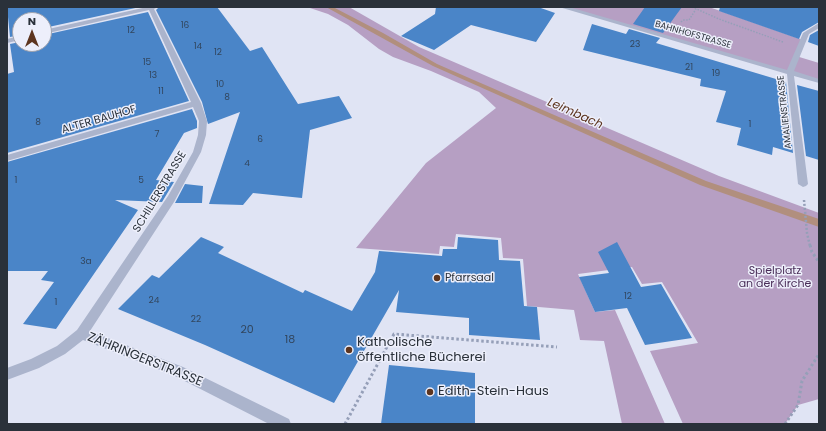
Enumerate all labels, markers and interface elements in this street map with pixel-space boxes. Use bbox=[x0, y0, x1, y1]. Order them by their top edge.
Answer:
north arrow bbox=[12, 12, 52, 52]
text: N bbox=[28, 13, 36, 29]
street label: BAHNHOFSTRASSE bbox=[654, 19, 732, 51]
house number: 16 bbox=[181, 21, 189, 31]
house number: 12 bbox=[127, 26, 135, 36]
house number: 23 bbox=[630, 40, 640, 50]
house number: 14 bbox=[194, 42, 202, 52]
house number: 12 bbox=[214, 48, 222, 58]
house number: 15 bbox=[143, 58, 151, 68]
house number: 21 bbox=[685, 63, 693, 73]
house number: 19 bbox=[712, 69, 720, 79]
house number: 13 bbox=[149, 71, 157, 81]
street label: AMALIENSTRASSE bbox=[776, 75, 794, 149]
house number: 10 bbox=[216, 80, 224, 90]
house number: 11 bbox=[158, 87, 164, 97]
house number: 8 bbox=[224, 93, 230, 103]
water label: Leimbach bbox=[545, 95, 605, 133]
street label: ALTER BAUHOF bbox=[60, 103, 138, 137]
house number: 8 bbox=[35, 118, 41, 128]
house number: 1 bbox=[749, 120, 751, 130]
house number: 7 bbox=[155, 130, 159, 140]
house number: 6 bbox=[257, 135, 263, 145]
street label: SCHILLERSTRASSE bbox=[131, 149, 189, 235]
house number: 4 bbox=[244, 159, 250, 169]
house number: 1 bbox=[15, 176, 17, 186]
house number: 5 bbox=[138, 176, 144, 186]
house number: 3a bbox=[80, 257, 92, 267]
park label: Spielplatz an der Kirche bbox=[739, 264, 811, 290]
place label: Pfarrsaal bbox=[445, 271, 494, 285]
marker: Pfarrsaal bbox=[432, 273, 442, 283]
house number: 12 bbox=[624, 292, 632, 302]
house number: 24 bbox=[149, 296, 159, 306]
house number: 1 bbox=[55, 298, 57, 308]
house number: 22 bbox=[191, 315, 201, 325]
house number: 20 bbox=[240, 323, 254, 337]
street label: ZÄHRINGERSTRASSE bbox=[85, 330, 205, 390]
house number: 18 bbox=[285, 333, 295, 347]
place label: Katholische öffentliche Bücherei bbox=[357, 335, 486, 366]
marker: Katholische öffentliche Bücherei bbox=[344, 345, 354, 355]
place label: Edith-Stein-Haus bbox=[438, 384, 549, 400]
marker: Edith-Stein-Haus bbox=[425, 387, 435, 397]

